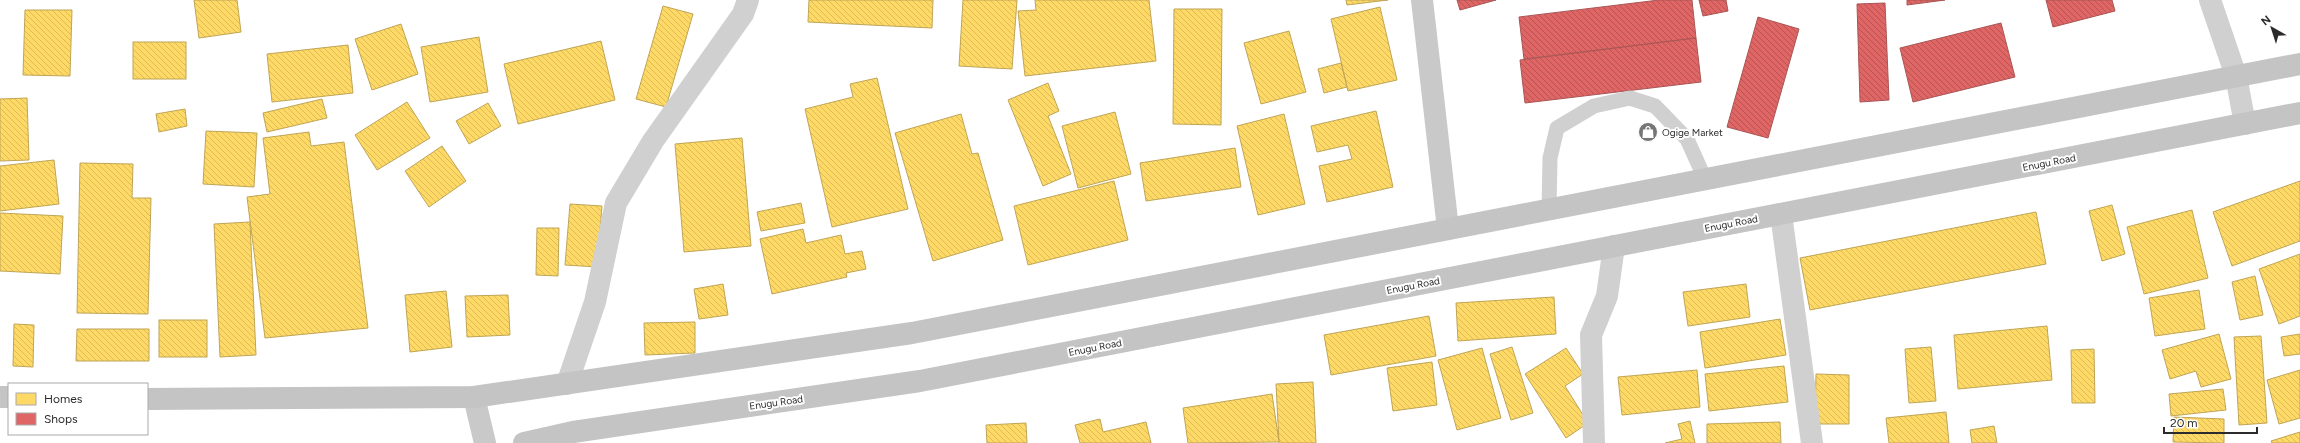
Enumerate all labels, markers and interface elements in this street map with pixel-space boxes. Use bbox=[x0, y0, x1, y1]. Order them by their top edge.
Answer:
north arrow bbox=[2252, 8, 2292, 48]
text: N bbox=[2259, 13, 2273, 28]
shop icon: Ogige Market bbox=[1637, 121, 1659, 143]
place label: Ogige Market bbox=[1662, 126, 1723, 139]
street label: Enugu Road bbox=[2021, 151, 2077, 174]
street label: Enugu Road bbox=[1703, 212, 1759, 235]
street label: Enugu Road bbox=[1385, 274, 1441, 297]
street label: Enugu Road bbox=[1067, 336, 1123, 359]
legend bbox=[8, 383, 148, 435]
text: Homes bbox=[44, 392, 83, 406]
street label: Enugu Road bbox=[748, 392, 804, 413]
scale bar bbox=[2164, 409, 2257, 435]
text: Shops bbox=[44, 412, 78, 426]
text: 20 m bbox=[2170, 416, 2198, 430]

